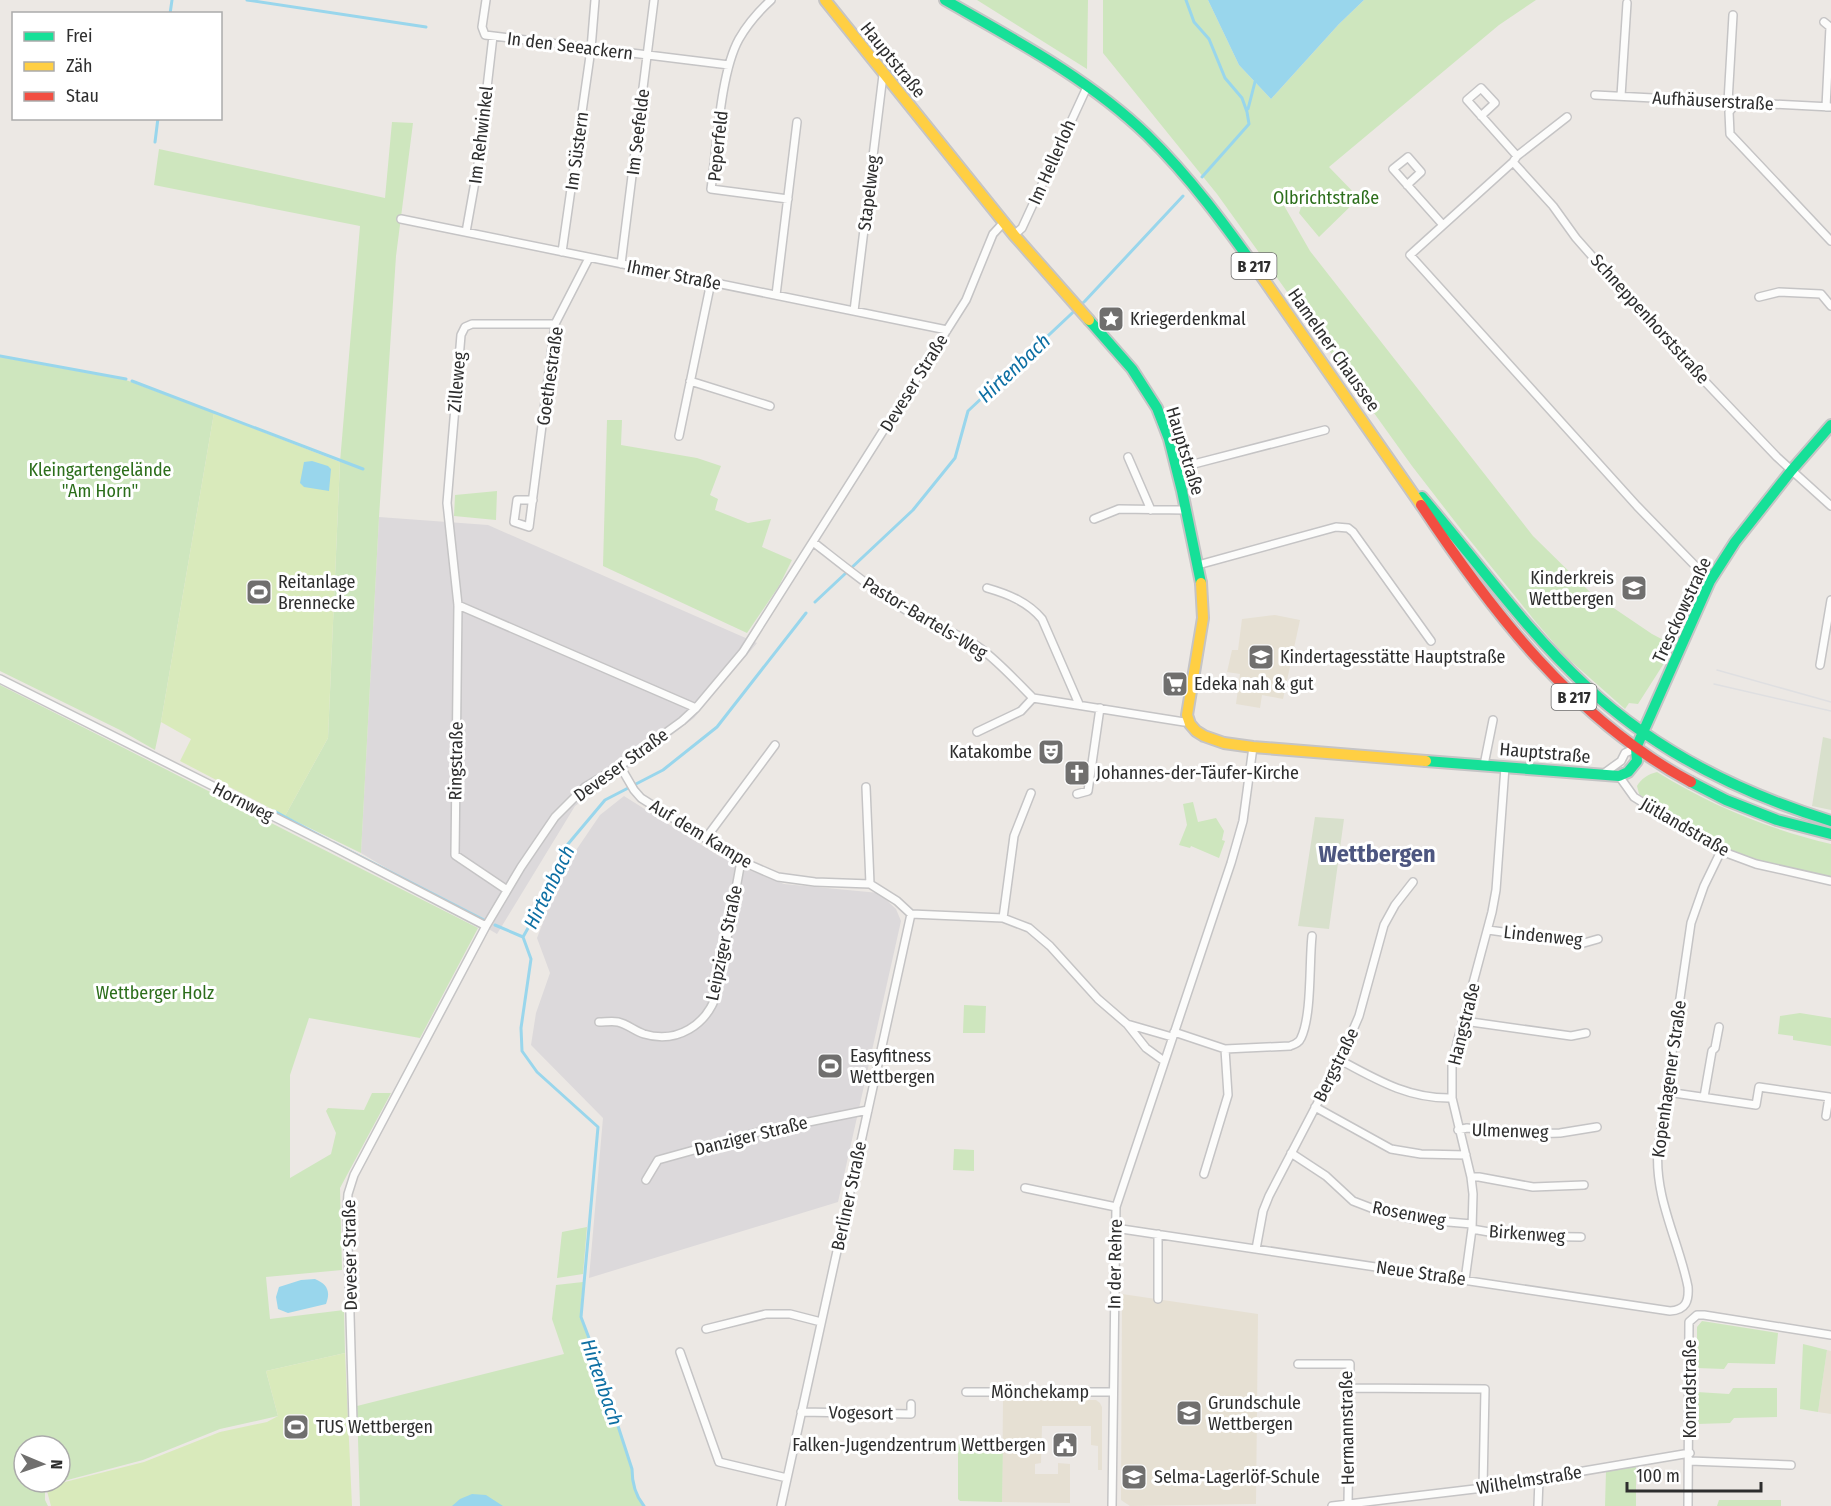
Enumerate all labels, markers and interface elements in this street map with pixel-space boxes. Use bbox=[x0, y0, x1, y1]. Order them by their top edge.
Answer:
legend bbox=[12, 12, 222, 120]
street label: Hauptstraße bbox=[856, 18, 930, 102]
text: Frei bbox=[66, 25, 92, 47]
street label: In den Seeackern bbox=[506, 27, 634, 65]
text: Zäh bbox=[66, 55, 93, 77]
text: Stau bbox=[66, 85, 99, 107]
street label: Im Rehwinkel bbox=[464, 85, 498, 185]
street label: Im Seefelde bbox=[622, 87, 654, 176]
street label: Aufhäuserstraße bbox=[1652, 87, 1774, 115]
street label: Im Süstern bbox=[561, 110, 593, 192]
street label: Peperfeld bbox=[703, 110, 733, 182]
street label: Im Hellerloh bbox=[1023, 116, 1081, 208]
street label: Stapelweg bbox=[853, 153, 885, 232]
park label: Olbrichtstraße bbox=[1273, 187, 1379, 209]
street label: Schneppenhorststraße bbox=[1586, 249, 1714, 389]
road number: B 217 bbox=[1232, 253, 1276, 279]
street label: Ihmer Straße bbox=[625, 255, 723, 295]
street label: Hamelner Chaussee bbox=[1283, 284, 1385, 416]
place icon: Kriegerdenkmal bbox=[1096, 304, 1126, 334]
place label: Kriegerdenkmal bbox=[1130, 308, 1246, 330]
street label: Goethestraße bbox=[532, 325, 568, 427]
water label: Hirtenbach bbox=[973, 329, 1055, 407]
street label: Deveser Straße bbox=[875, 330, 953, 436]
street label: Zilleweg bbox=[443, 350, 471, 413]
street label: Hauptstraße bbox=[1161, 404, 1209, 498]
park label: Kleingartengelände "Am Horn" bbox=[29, 459, 172, 502]
street label: Tresckowstraße bbox=[1648, 554, 1716, 666]
place label: Kinderkreis Wettbergen bbox=[1529, 567, 1614, 610]
place label: Reitanlage Brennecke bbox=[278, 571, 356, 614]
street label: Pastor-Bartels-Weg bbox=[859, 572, 992, 664]
school or university icon: Kinderkreis Wettbergen bbox=[1619, 573, 1649, 603]
sports icon: Reitanlage Brennecke bbox=[244, 577, 274, 607]
school or university icon: Kindertagesstätte Hauptstraße bbox=[1246, 642, 1276, 672]
place label: Kindertagesstätte Hauptstraße bbox=[1280, 646, 1506, 668]
supermarket icon: Edeka nah & gut bbox=[1160, 669, 1190, 699]
place label: Edeka nah & gut bbox=[1194, 673, 1314, 695]
road number: B 217 bbox=[1552, 684, 1596, 710]
street label: Ringstraße bbox=[444, 721, 468, 801]
street label: Deveser Straße bbox=[570, 723, 672, 807]
theatre icon: Katakombe bbox=[1036, 737, 1066, 767]
street label: Hauptstraße bbox=[1499, 738, 1592, 768]
place label: Katakombe bbox=[949, 741, 1032, 763]
church icon: Johannes-der-Täufer-Kirche bbox=[1062, 758, 1092, 788]
place label: Johannes-der-Täufer-Kirche bbox=[1096, 762, 1299, 784]
street label: Hornweg bbox=[209, 777, 278, 827]
street label: Jütlandstraße bbox=[1637, 793, 1734, 861]
street label: Auf dem Kampe bbox=[646, 795, 756, 873]
district label: Wettbergen bbox=[1318, 840, 1436, 868]
water label: Hirtenbach bbox=[518, 841, 580, 933]
street label: Leipziger Straße bbox=[701, 883, 747, 1003]
street label: Lindenweg bbox=[1502, 921, 1584, 951]
street label: Hangstraße bbox=[1443, 980, 1485, 1068]
park label: Wettberger Holz bbox=[96, 982, 214, 1004]
street label: Kopenhagener Straße bbox=[1647, 999, 1691, 1159]
street label: Bergstraße bbox=[1309, 1024, 1363, 1106]
place label: Easyfitness Wettbergen bbox=[850, 1045, 935, 1088]
sports icon: Easyfitness Wettbergen bbox=[815, 1051, 845, 1081]
street label: Danziger Straße bbox=[692, 1111, 810, 1161]
street label: Ulmenweg bbox=[1471, 1119, 1549, 1143]
street label: Berliner Straße bbox=[827, 1139, 871, 1253]
street label: Rosenweg bbox=[1370, 1196, 1448, 1232]
street label: Deveser Straße bbox=[338, 1199, 362, 1311]
street label: In der Rehre bbox=[1103, 1219, 1127, 1309]
street label: Birkenweg bbox=[1488, 1220, 1566, 1248]
street label: Neue Straße bbox=[1375, 1256, 1467, 1290]
water label: Hirtenbach bbox=[576, 1336, 628, 1428]
street label: Konradstraße bbox=[1679, 1339, 1701, 1439]
street label: Hermannstraße bbox=[1335, 1371, 1359, 1485]
street label: Mönchekamp bbox=[991, 1381, 1089, 1403]
place label: Grundschule Wettbergen bbox=[1208, 1392, 1301, 1435]
school or university icon: Grundschule Wettbergen bbox=[1174, 1398, 1204, 1428]
street label: Vogesort bbox=[829, 1401, 894, 1425]
sports icon: TUS Wettbergen bbox=[281, 1412, 311, 1442]
place label: TUS Wettbergen bbox=[316, 1416, 433, 1438]
public building icon: Falken-Jugendzentrum Wettbergen bbox=[1050, 1430, 1080, 1460]
north arrow bbox=[12, 1434, 72, 1494]
place label: Falken-Jugendzentrum Wettbergen bbox=[792, 1434, 1046, 1456]
scale bar bbox=[1627, 1455, 1760, 1493]
text: N bbox=[47, 1459, 66, 1470]
street label: Wilhelmstraße bbox=[1475, 1461, 1583, 1499]
school or university icon: Selma-Lagerlöf-Schule bbox=[1119, 1462, 1149, 1492]
text: 100 m bbox=[1636, 1465, 1680, 1487]
place label: Selma-Lagerlöf-Schule bbox=[1154, 1466, 1320, 1488]

